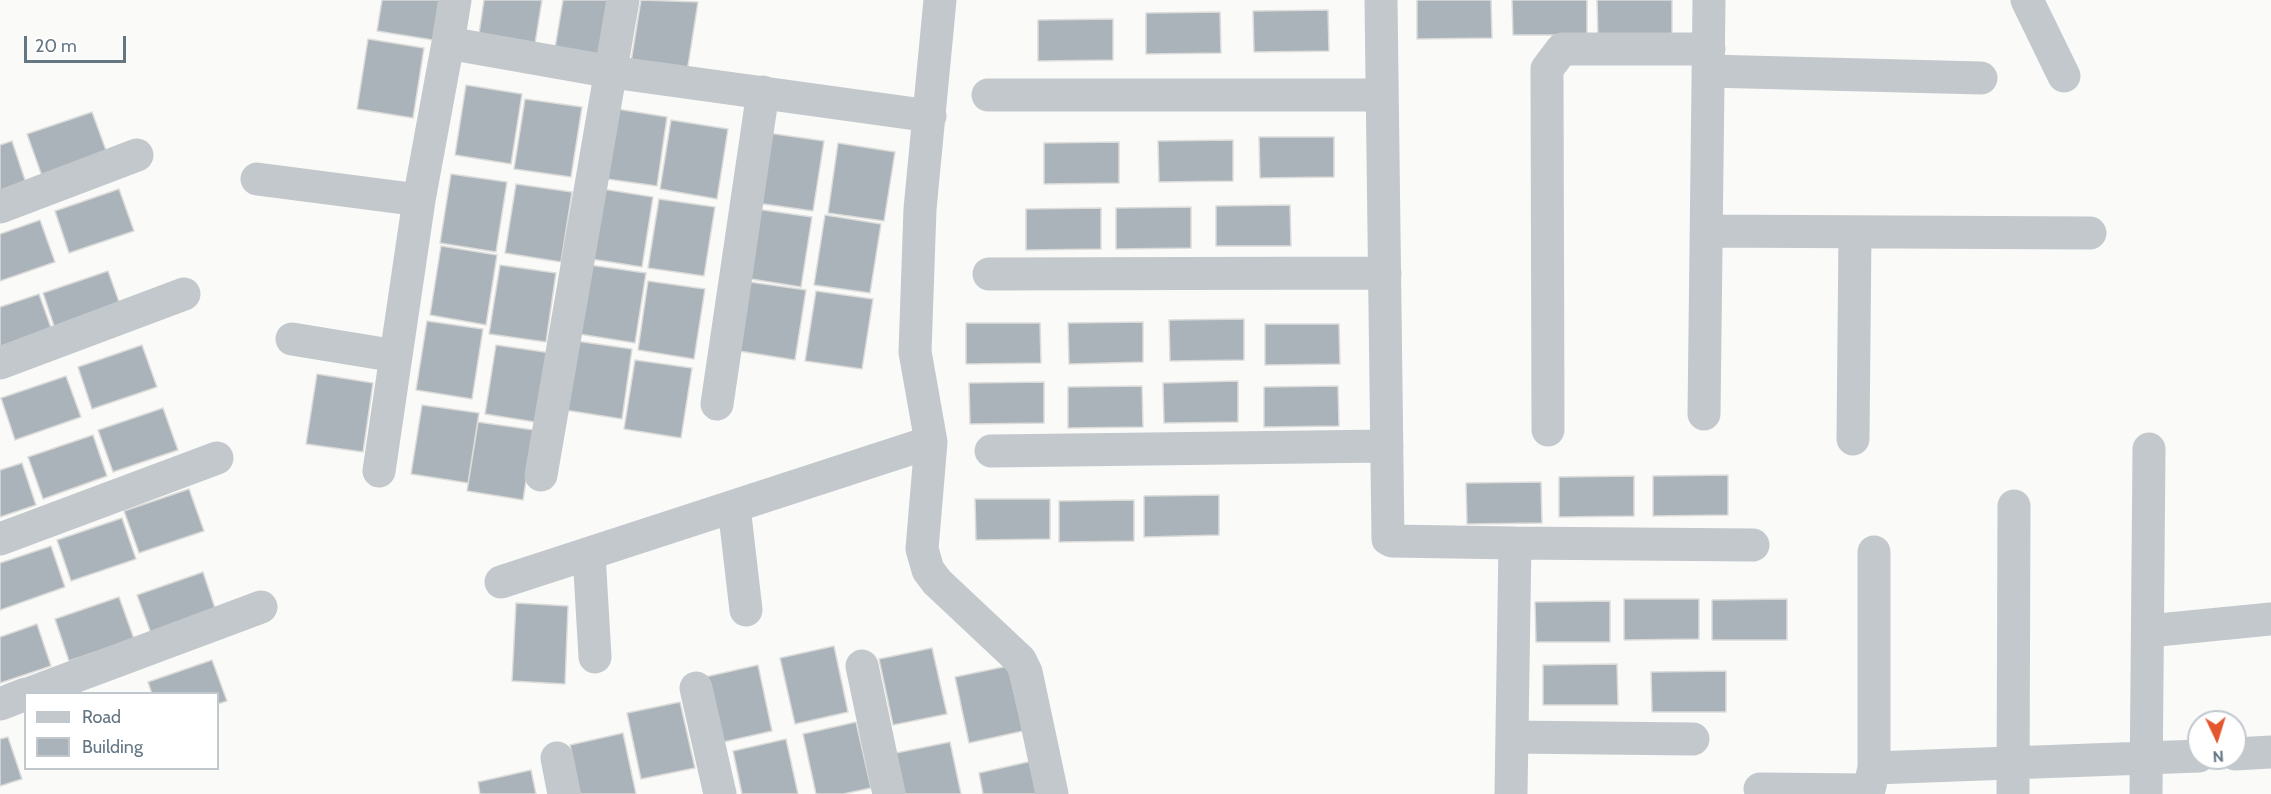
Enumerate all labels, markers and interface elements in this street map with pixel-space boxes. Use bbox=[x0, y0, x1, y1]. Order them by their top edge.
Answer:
scale bar bbox=[27, 24, 129, 62]
text: 20 m bbox=[35, 35, 77, 57]
legend bbox=[24, 692, 219, 770]
text: Road bbox=[82, 706, 121, 728]
north arrow bbox=[2187, 710, 2247, 770]
text: Building bbox=[82, 736, 143, 758]
text: N bbox=[2212, 747, 2224, 766]

